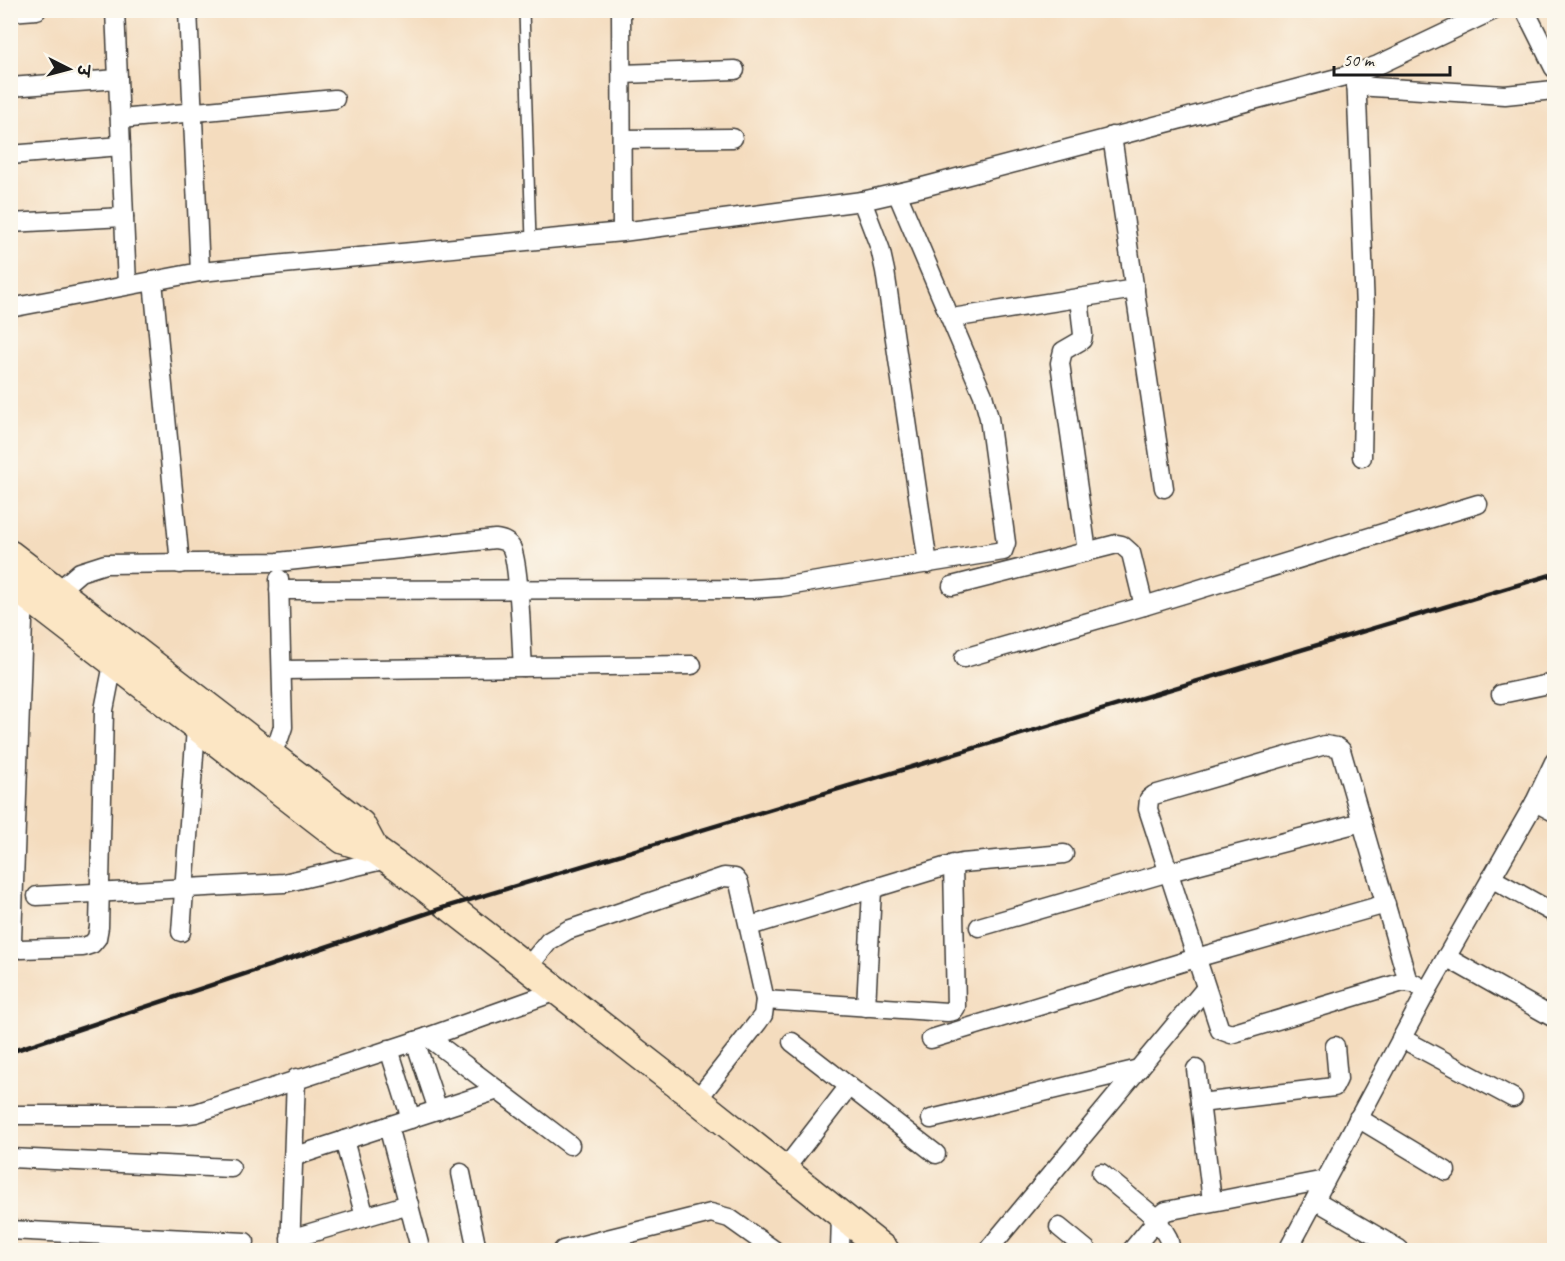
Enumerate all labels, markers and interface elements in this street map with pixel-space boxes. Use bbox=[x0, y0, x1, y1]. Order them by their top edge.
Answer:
north arrow bbox=[39, 39, 99, 99]
scale bar bbox=[1334, 39, 1450, 77]
text: 50 m bbox=[1343, 49, 1376, 71]
text: उ bbox=[72, 62, 94, 78]

